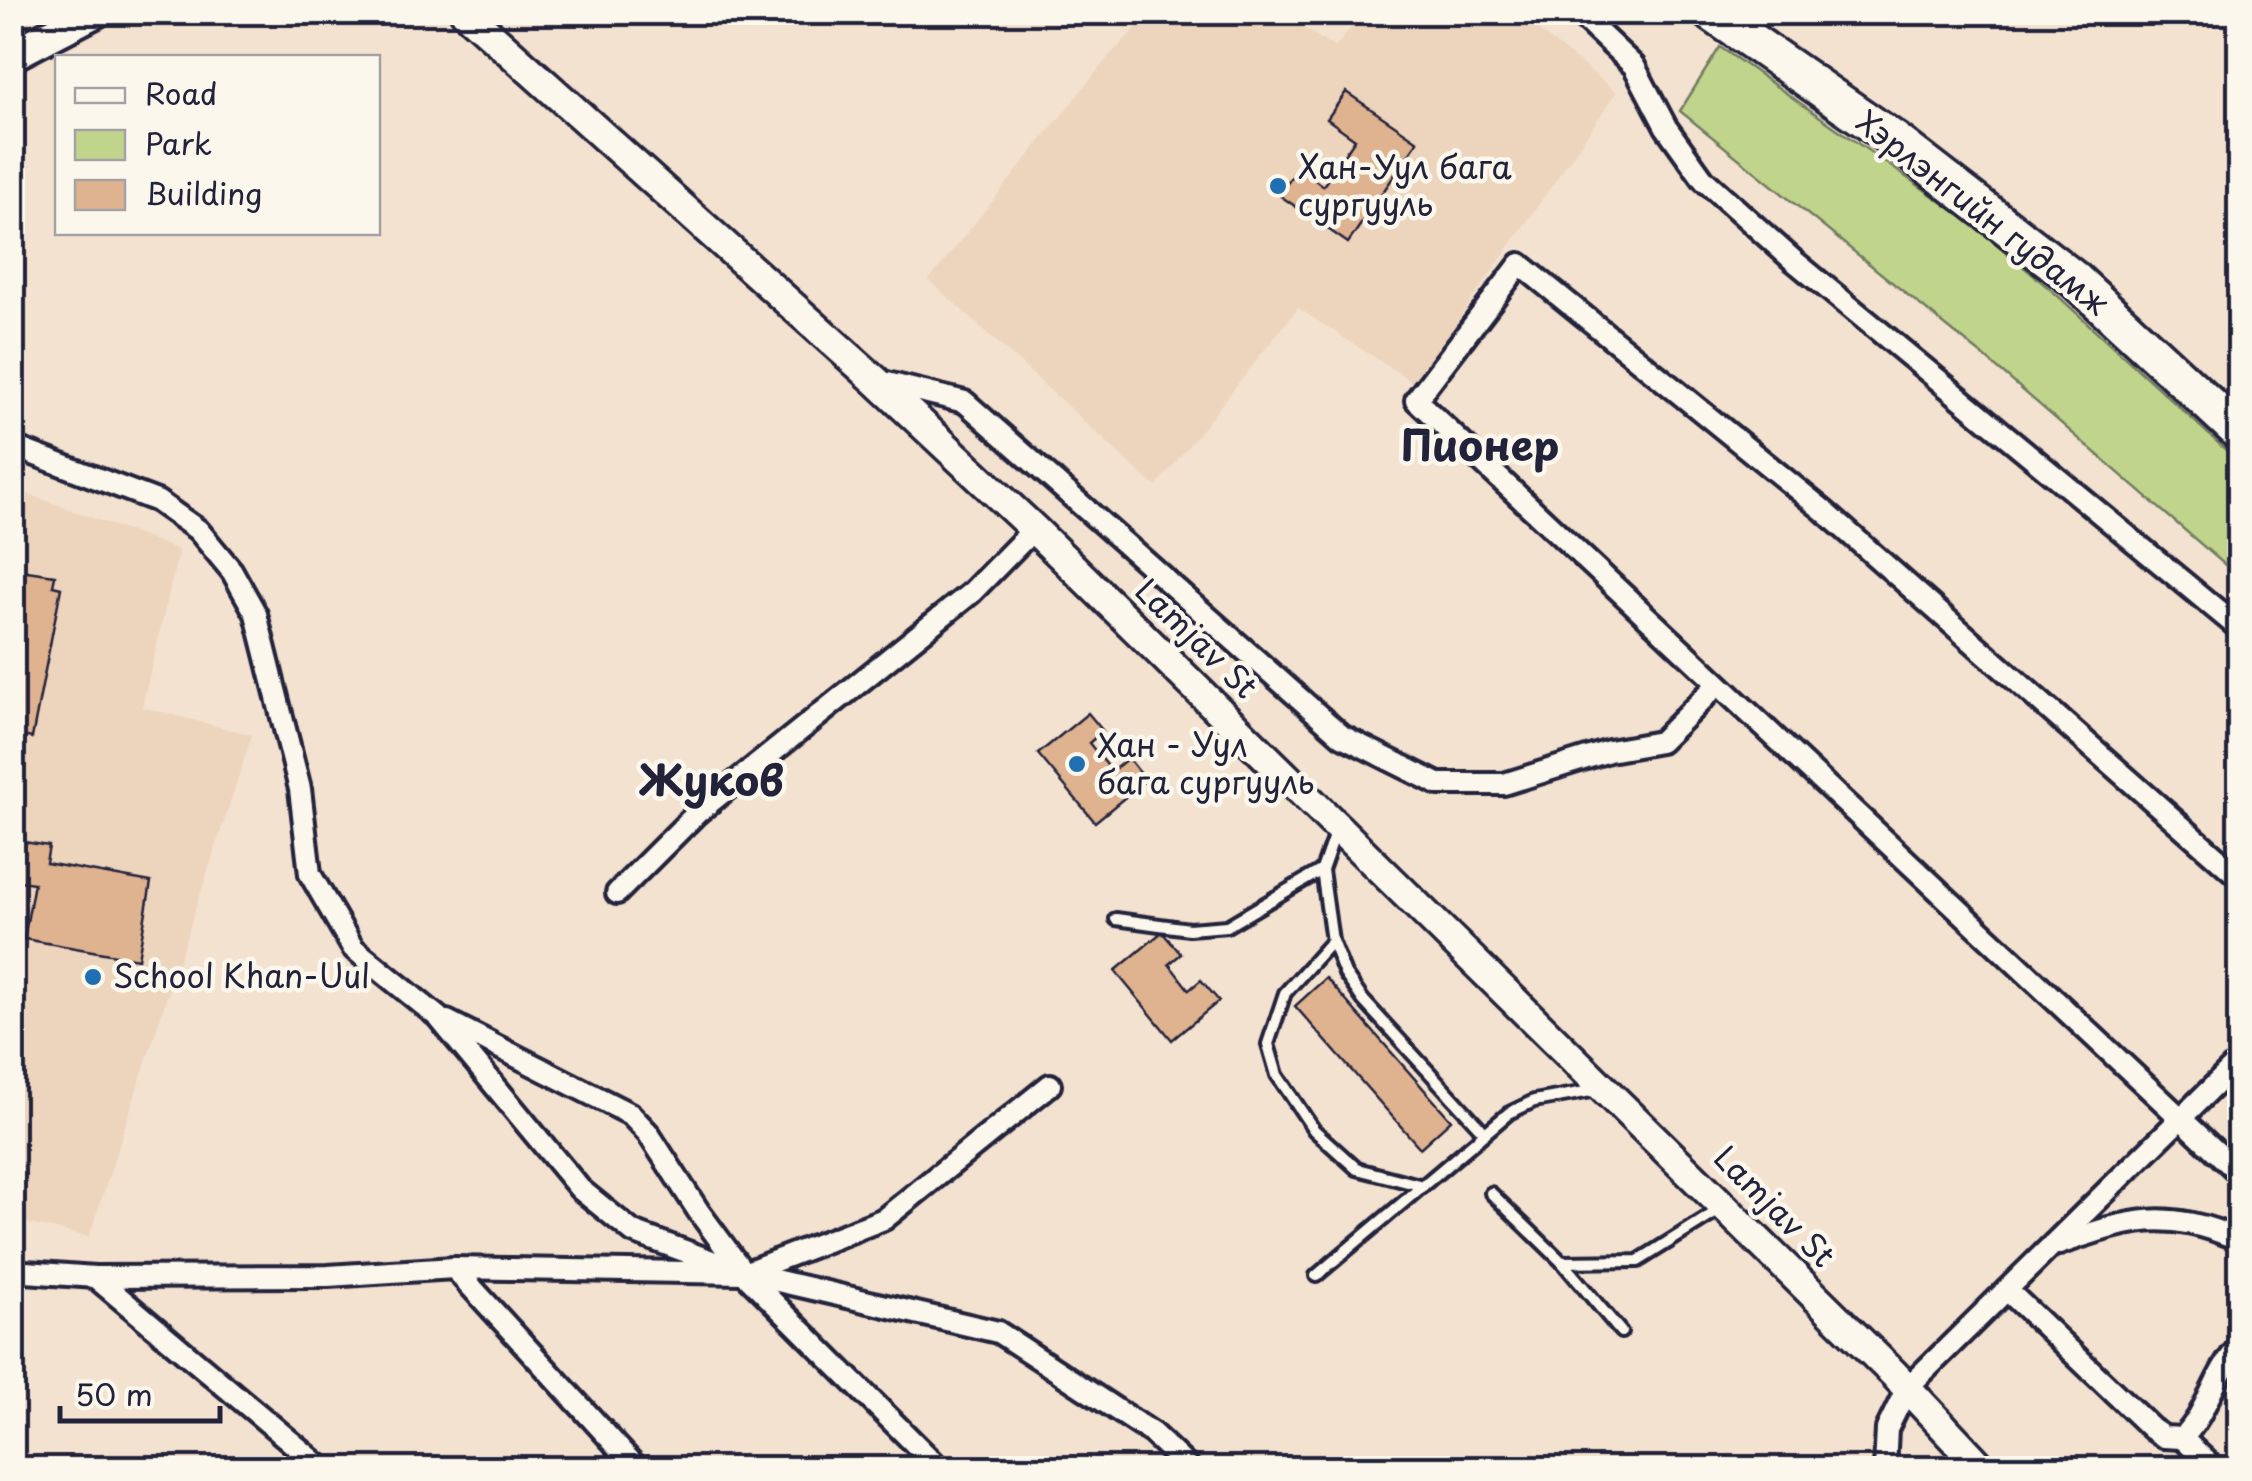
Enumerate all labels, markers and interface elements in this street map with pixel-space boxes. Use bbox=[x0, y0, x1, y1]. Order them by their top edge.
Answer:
legend bbox=[55, 55, 380, 235]
text: Road bbox=[145, 70, 218, 115]
street label: Хэрлэнгийн гудамж bbox=[1847, 97, 2120, 326]
text: Park bbox=[145, 120, 212, 165]
place label: Хан-Уул бага сургууль bbox=[1298, 142, 1512, 227]
text: Building bbox=[145, 170, 262, 215]
marker: Хан-Уул бага сургууль bbox=[1267, 175, 1289, 197]
district label: Пионер bbox=[1401, 412, 1559, 475]
street label: Lamjav St bbox=[1125, 567, 1270, 709]
place label: Хан - Уул бага сургууль bbox=[1097, 720, 1314, 805]
district label: Жуков bbox=[638, 747, 784, 810]
marker: Хан - Уул бага сургууль bbox=[1066, 753, 1088, 775]
place label: School Khan-Uul bbox=[113, 951, 370, 999]
marker: School Khan-Uul bbox=[82, 966, 104, 988]
street label: Lamjav St bbox=[1704, 1134, 1847, 1277]
scale bar bbox=[60, 1361, 220, 1423]
text: 50 m bbox=[75, 1371, 153, 1416]

